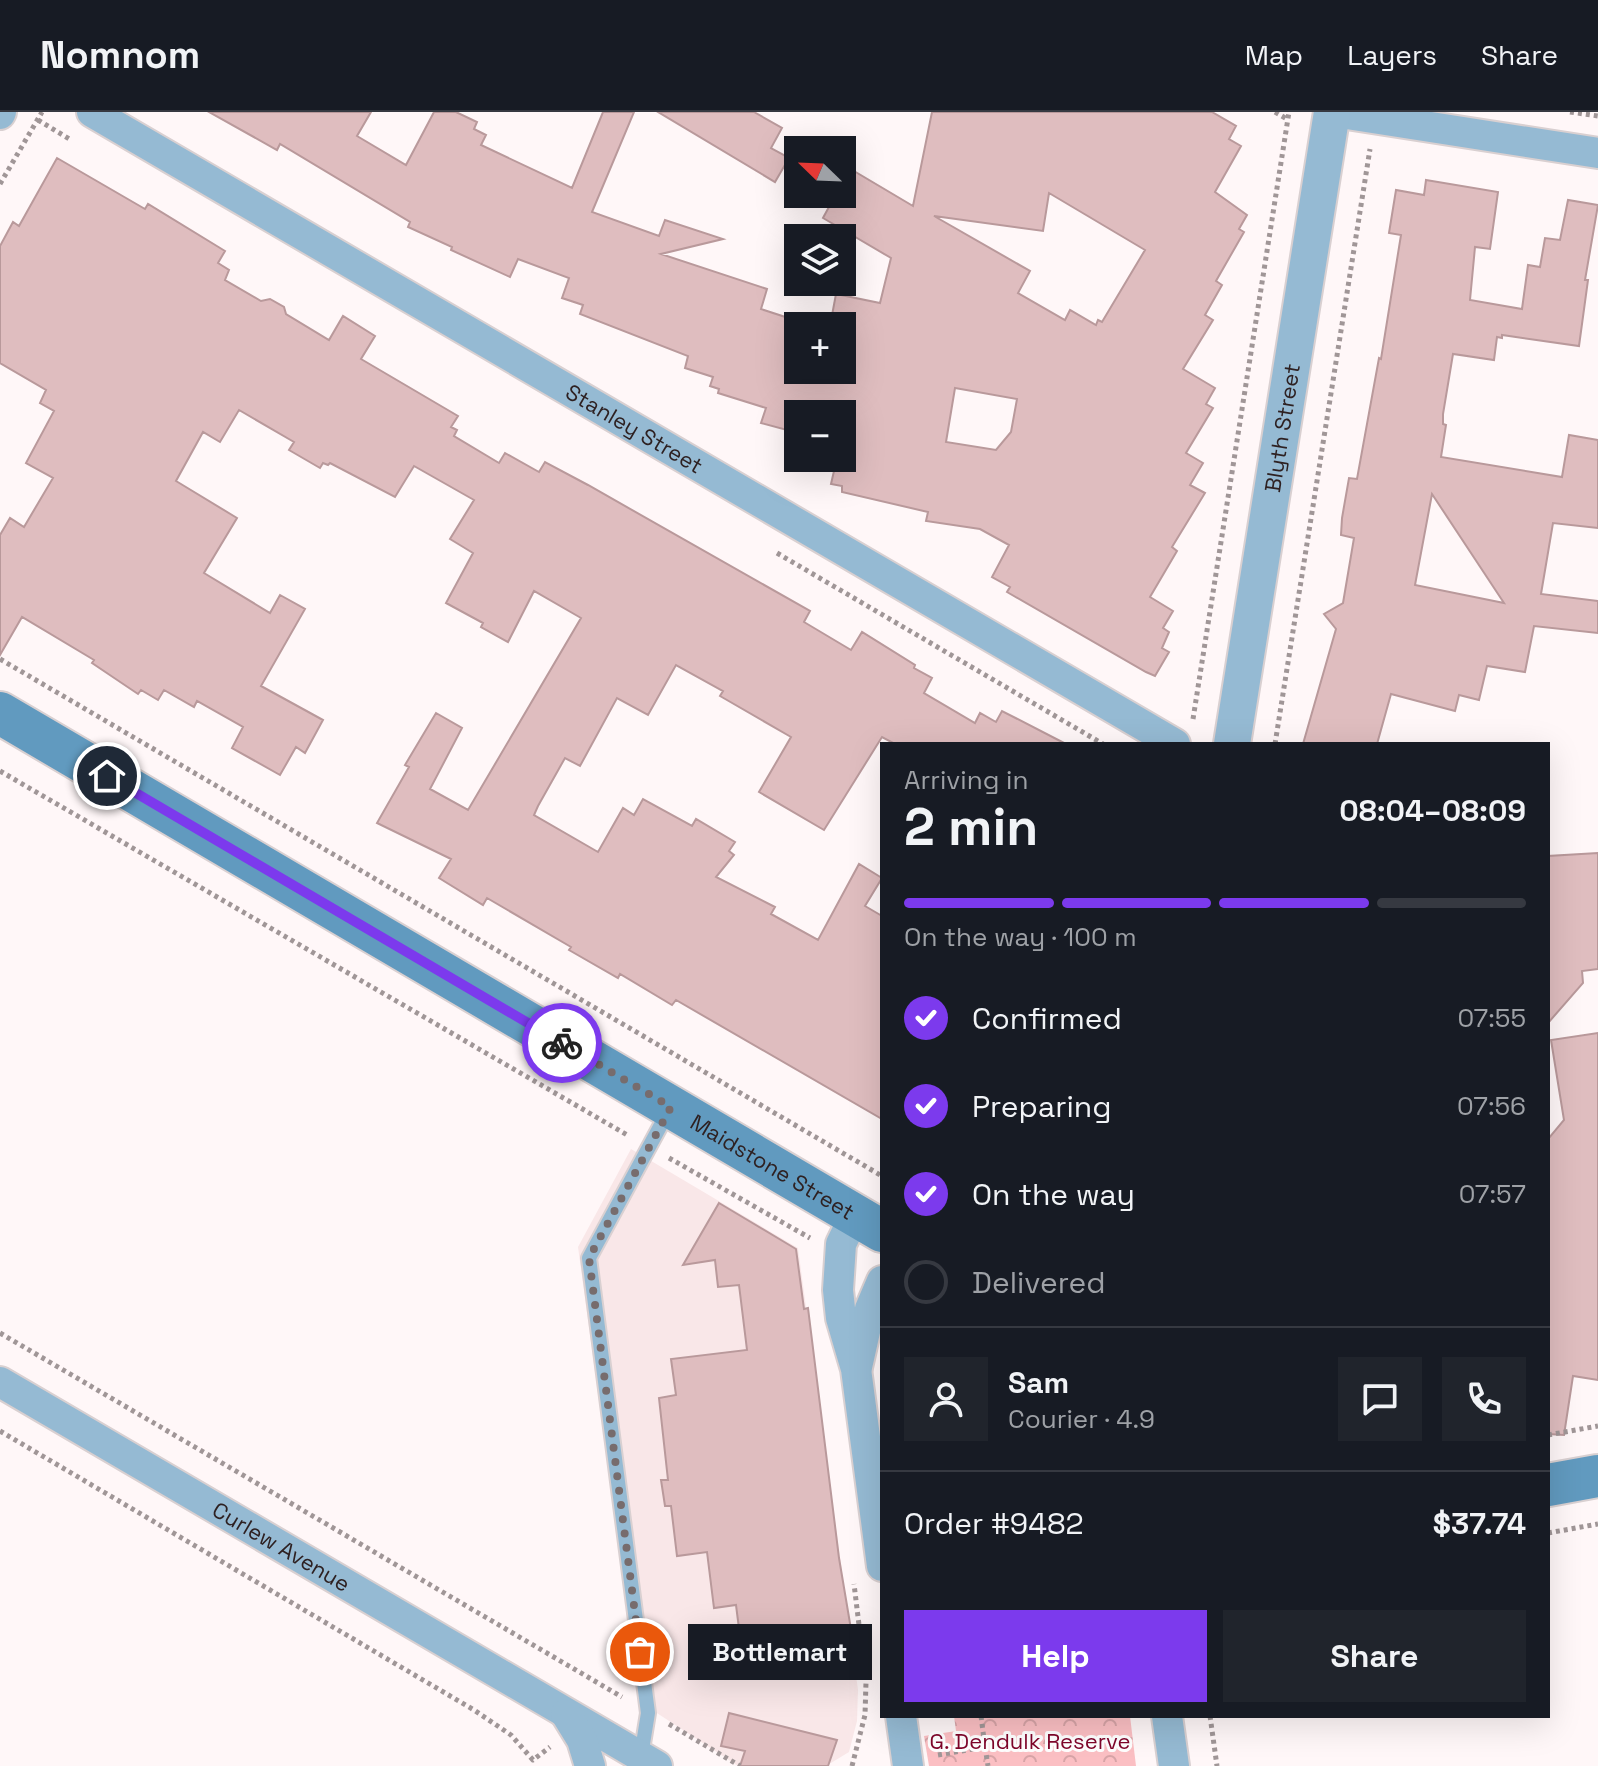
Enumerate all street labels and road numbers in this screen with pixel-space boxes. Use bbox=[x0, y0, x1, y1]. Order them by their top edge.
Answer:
street label: Blyth Street bbox=[1258, 362, 1306, 494]
street label: Stanley Street bbox=[561, 377, 708, 480]
street label: Maidstone Street bbox=[686, 1108, 860, 1226]
street label: Curlew Avenue bbox=[208, 1495, 355, 1598]

